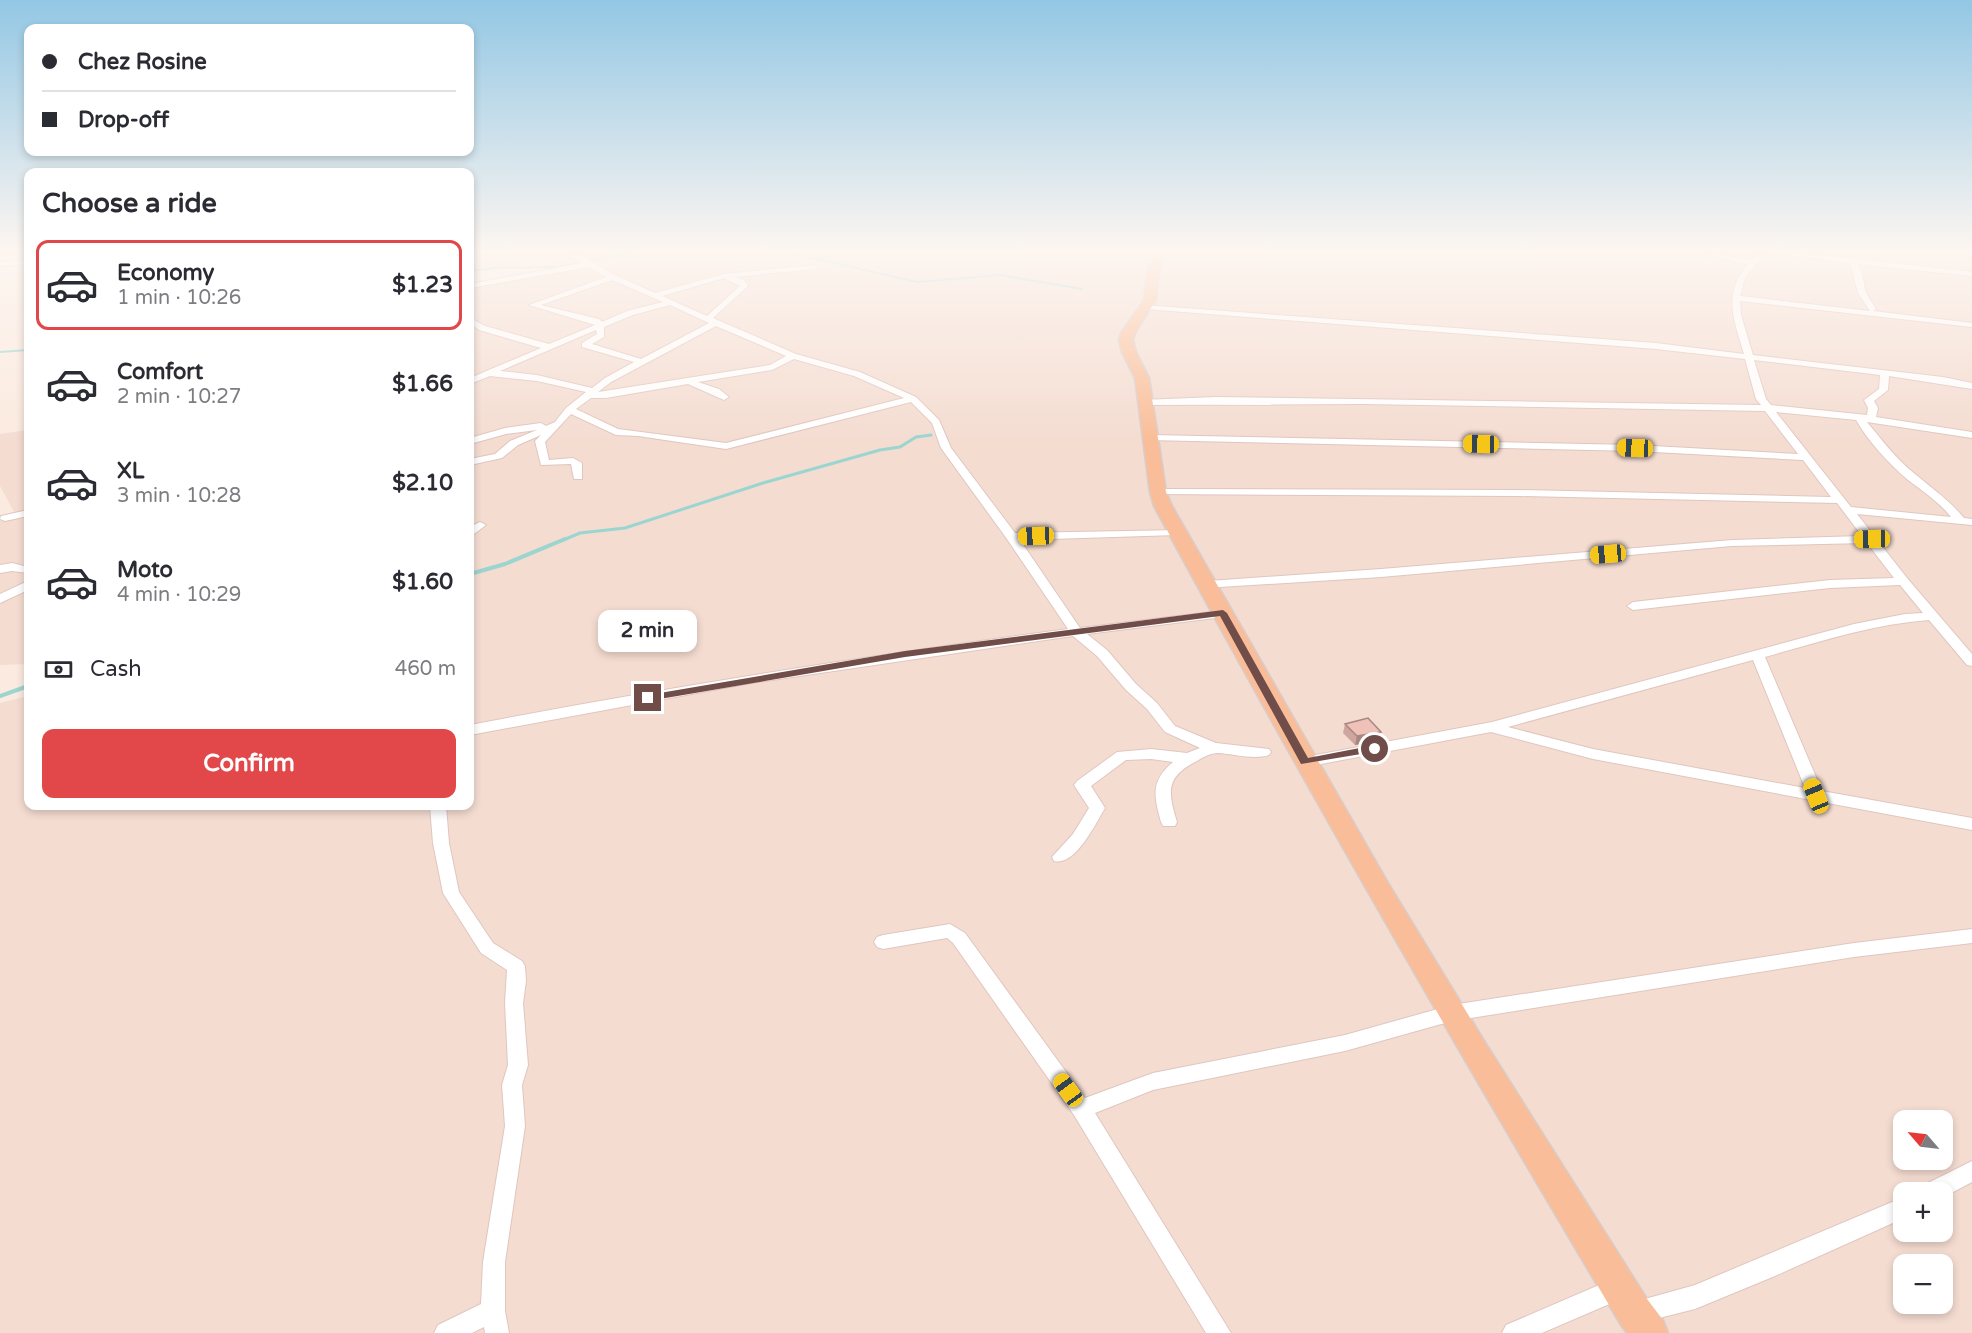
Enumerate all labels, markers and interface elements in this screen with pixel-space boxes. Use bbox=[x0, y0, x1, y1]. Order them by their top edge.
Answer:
text: Chez Rosine bbox=[78, 49, 207, 75]
text: Drop-off bbox=[78, 107, 169, 133]
text: Choose a ride bbox=[42, 187, 217, 220]
icon: car bbox=[45, 258, 99, 312]
text: Economy bbox=[117, 260, 214, 286]
text: $1.23 bbox=[392, 272, 453, 298]
text: 1 min · 10:26 bbox=[117, 286, 241, 310]
icon: car bbox=[45, 357, 99, 411]
text: Comfort bbox=[117, 359, 203, 385]
text: $1.66 bbox=[392, 371, 453, 397]
text: 2 min · 10:27 bbox=[117, 385, 241, 409]
car bbox=[1463, 435, 1499, 453]
car bbox=[1617, 438, 1653, 458]
icon: car bbox=[45, 456, 99, 510]
text: XL bbox=[117, 458, 144, 484]
text: $2.10 bbox=[392, 470, 453, 496]
text: 3 min · 10:28 bbox=[117, 484, 241, 508]
car bbox=[1018, 526, 1054, 546]
car bbox=[1854, 530, 1890, 548]
car bbox=[1589, 543, 1627, 565]
icon: car bbox=[45, 555, 99, 609]
text: Moto bbox=[117, 557, 173, 583]
text: $1.60 bbox=[392, 569, 453, 595]
text: 4 min · 10:29 bbox=[117, 583, 241, 607]
callout: 2 min bbox=[598, 611, 698, 653]
text: 2 min bbox=[621, 619, 674, 643]
icon: cash bbox=[42, 653, 75, 686]
text: Cash bbox=[90, 656, 142, 682]
text: 460 m bbox=[395, 657, 456, 681]
route end bbox=[634, 684, 661, 711]
button: Confirm bbox=[42, 729, 456, 798]
route start bbox=[1361, 735, 1388, 762]
car bbox=[1801, 776, 1831, 816]
car bbox=[1050, 1070, 1086, 1110]
north arrow bbox=[1893, 1110, 1953, 1170]
map controls bbox=[1893, 1110, 1953, 1314]
button: + bbox=[1893, 1182, 1953, 1242]
button: − bbox=[1893, 1254, 1953, 1314]

